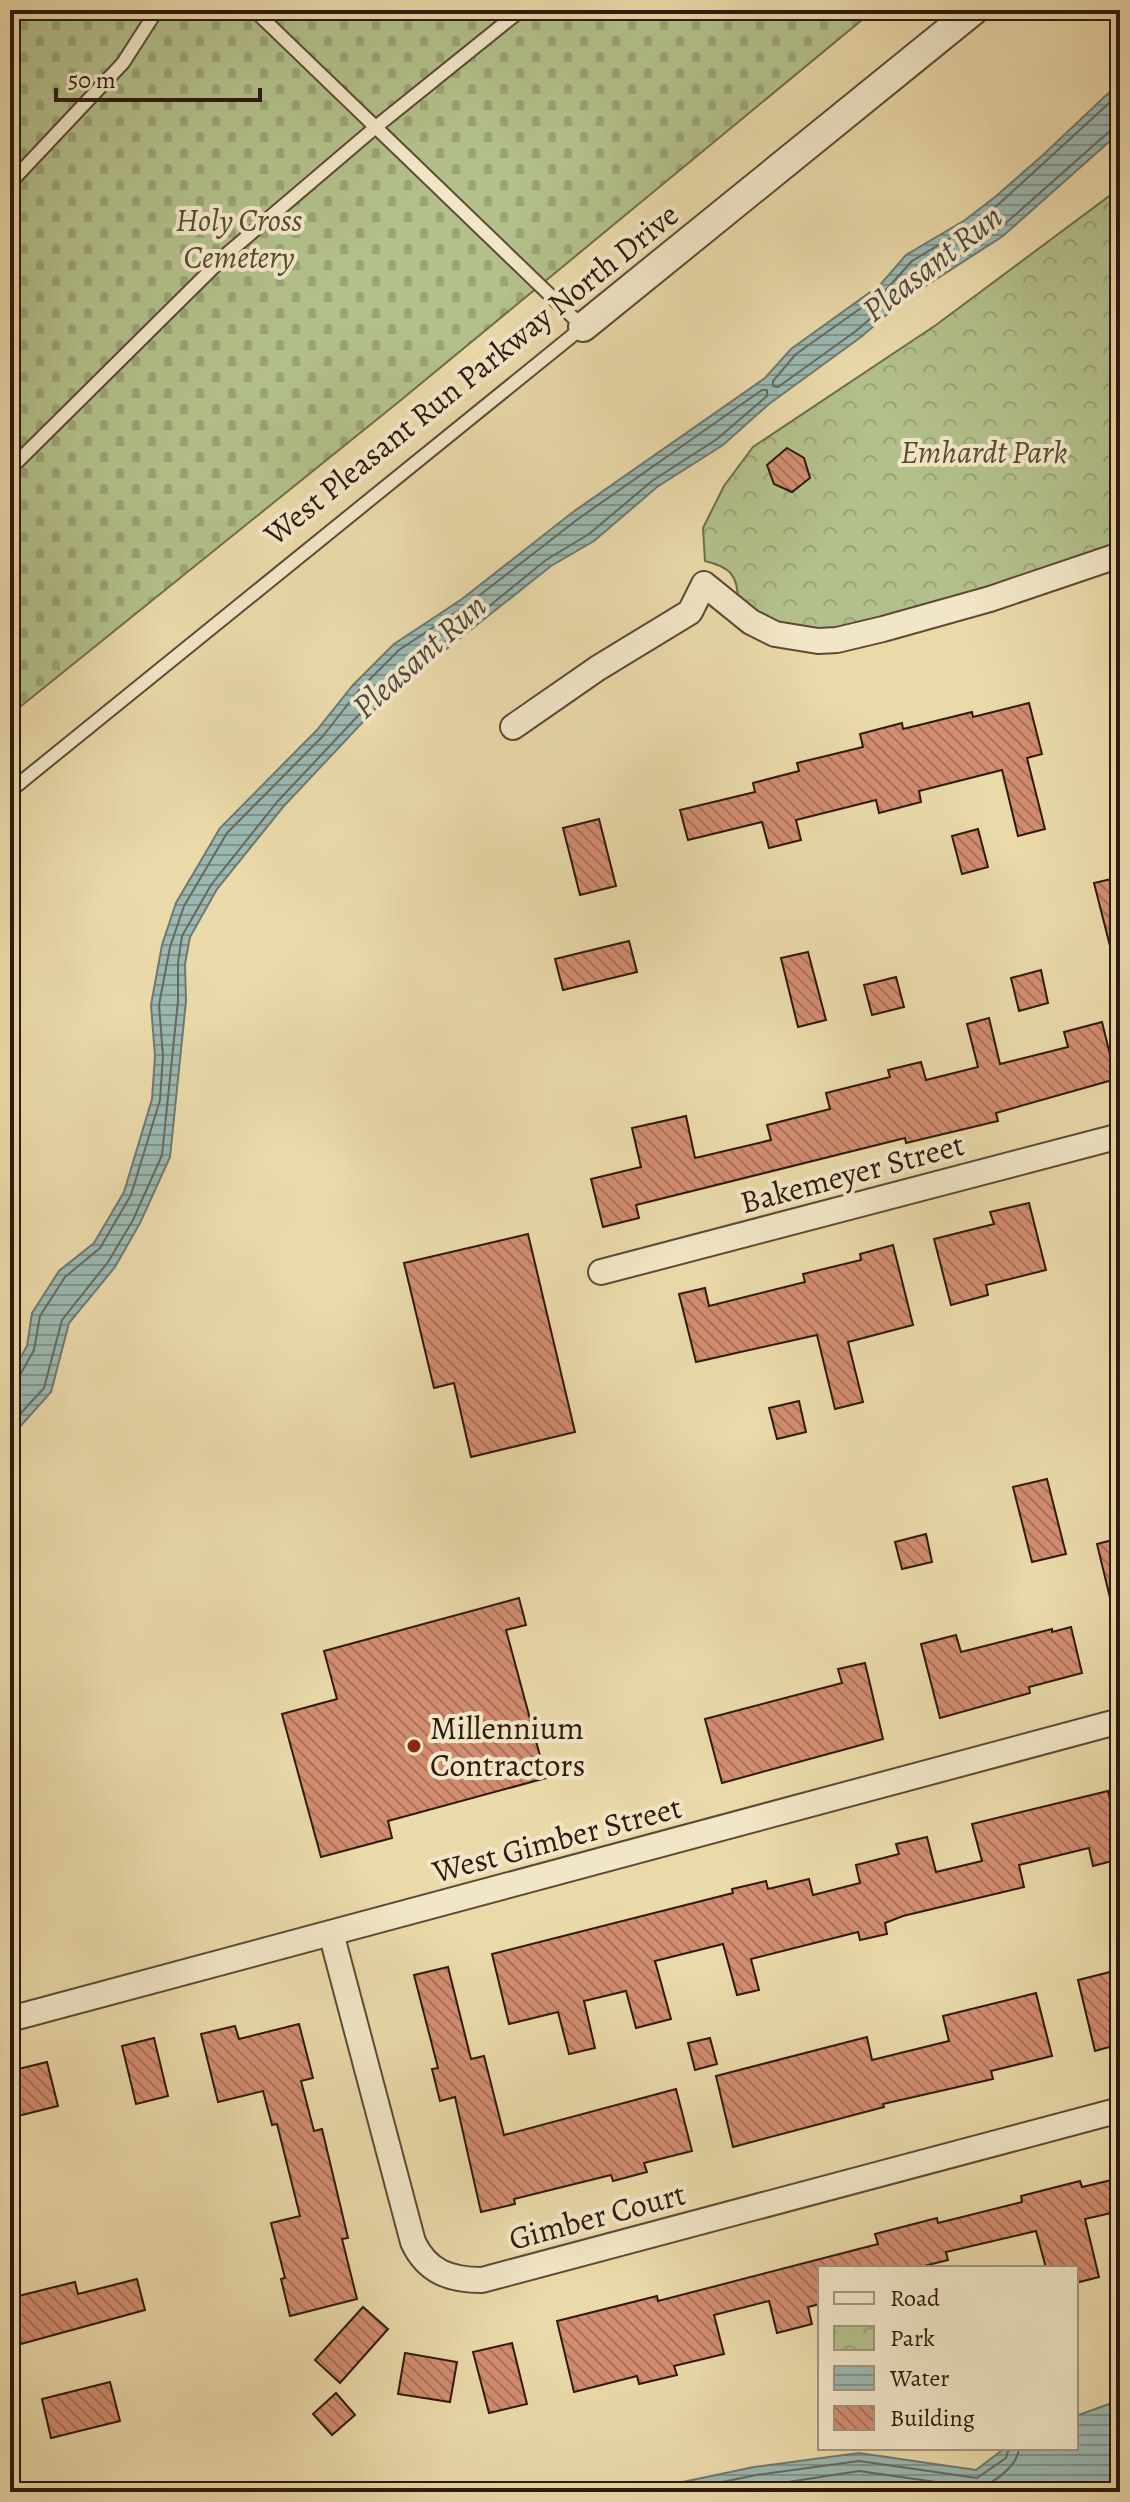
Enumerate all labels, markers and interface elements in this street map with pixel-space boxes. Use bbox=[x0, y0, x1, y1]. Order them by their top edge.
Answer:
scale bar bbox=[56, 52, 260, 102]
text: 50 m bbox=[68, 64, 116, 96]
street label: West Pleasant Run Parkway North Drive bbox=[254, 193, 688, 556]
water label: Pleasant Run bbox=[852, 193, 1012, 333]
park label: Holy Cross Cemetery bbox=[176, 198, 303, 279]
park label: Emhardt Park bbox=[901, 430, 1067, 474]
water label: Pleasant Run bbox=[342, 583, 496, 729]
street label: Bakemeyer Street bbox=[735, 1122, 969, 1224]
place label: Millennium Contractors bbox=[430, 1706, 585, 1787]
marker: Millennium Contractors bbox=[405, 1737, 423, 1755]
street label: West Gimber Street bbox=[427, 1785, 686, 1894]
street label: Gimber Court bbox=[504, 2171, 690, 2261]
legend bbox=[818, 2266, 1078, 2450]
text: Road bbox=[890, 2282, 940, 2314]
text: Park bbox=[890, 2322, 935, 2354]
text: Water bbox=[889, 2362, 950, 2394]
text: Building bbox=[890, 2402, 975, 2434]

